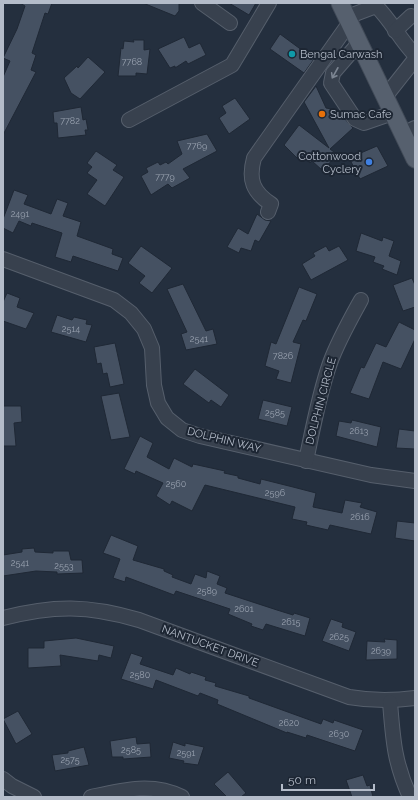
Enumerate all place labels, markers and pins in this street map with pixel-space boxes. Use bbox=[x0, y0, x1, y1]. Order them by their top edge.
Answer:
place label: Bengal Carwash bbox=[300, 48, 382, 61]
marker: Bengal Carwash bbox=[287, 49, 297, 59]
place label: Sumac Cafe bbox=[330, 108, 392, 121]
marker: Sumac Cafe bbox=[317, 109, 327, 119]
place label: Cottonwood Cyclery bbox=[298, 150, 361, 176]
marker: Cottonwood Cyclery bbox=[364, 157, 374, 167]

